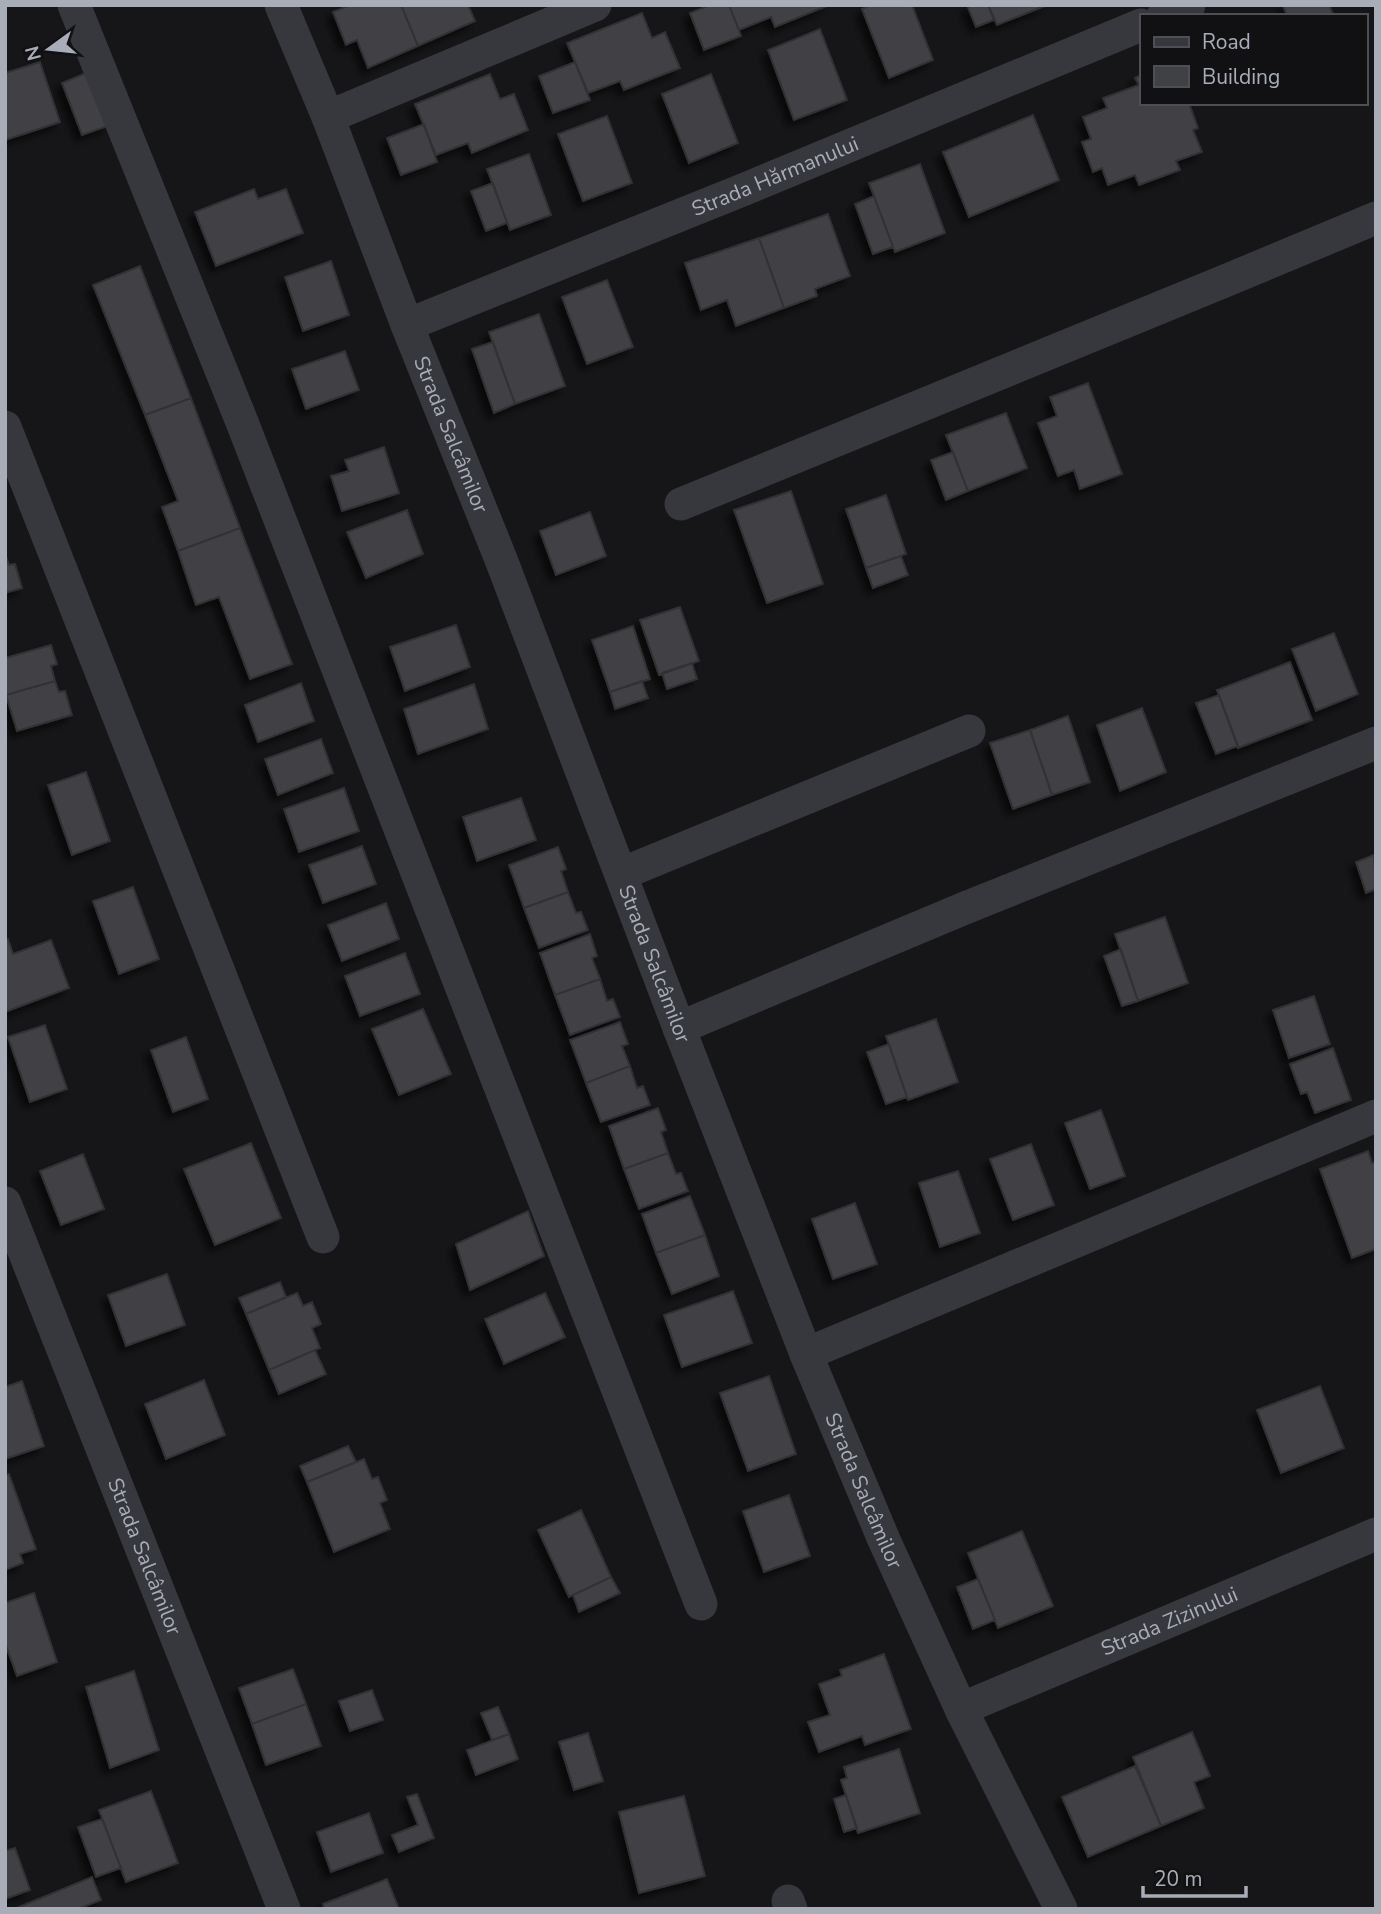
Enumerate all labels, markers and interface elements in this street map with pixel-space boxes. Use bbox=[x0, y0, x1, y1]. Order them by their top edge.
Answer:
north arrow bbox=[14, 14, 84, 84]
legend bbox=[1140, 14, 1367, 105]
text: Road bbox=[1202, 28, 1251, 56]
text: N bbox=[19, 43, 48, 63]
text: Building bbox=[1202, 63, 1280, 91]
street label: Strada Hărmanului bbox=[688, 130, 863, 223]
street label: Strada Salcâmilor bbox=[407, 352, 495, 518]
street label: Strada Salcâmilor bbox=[612, 881, 698, 1047]
street label: Strada Salcâmilor bbox=[818, 1409, 909, 1574]
street label: Strada Salcâmilor bbox=[101, 1474, 189, 1640]
street label: Strada Zizinului bbox=[1097, 1580, 1242, 1662]
scale bar bbox=[1143, 1854, 1246, 1898]
text: 20 m bbox=[1154, 1865, 1203, 1893]

